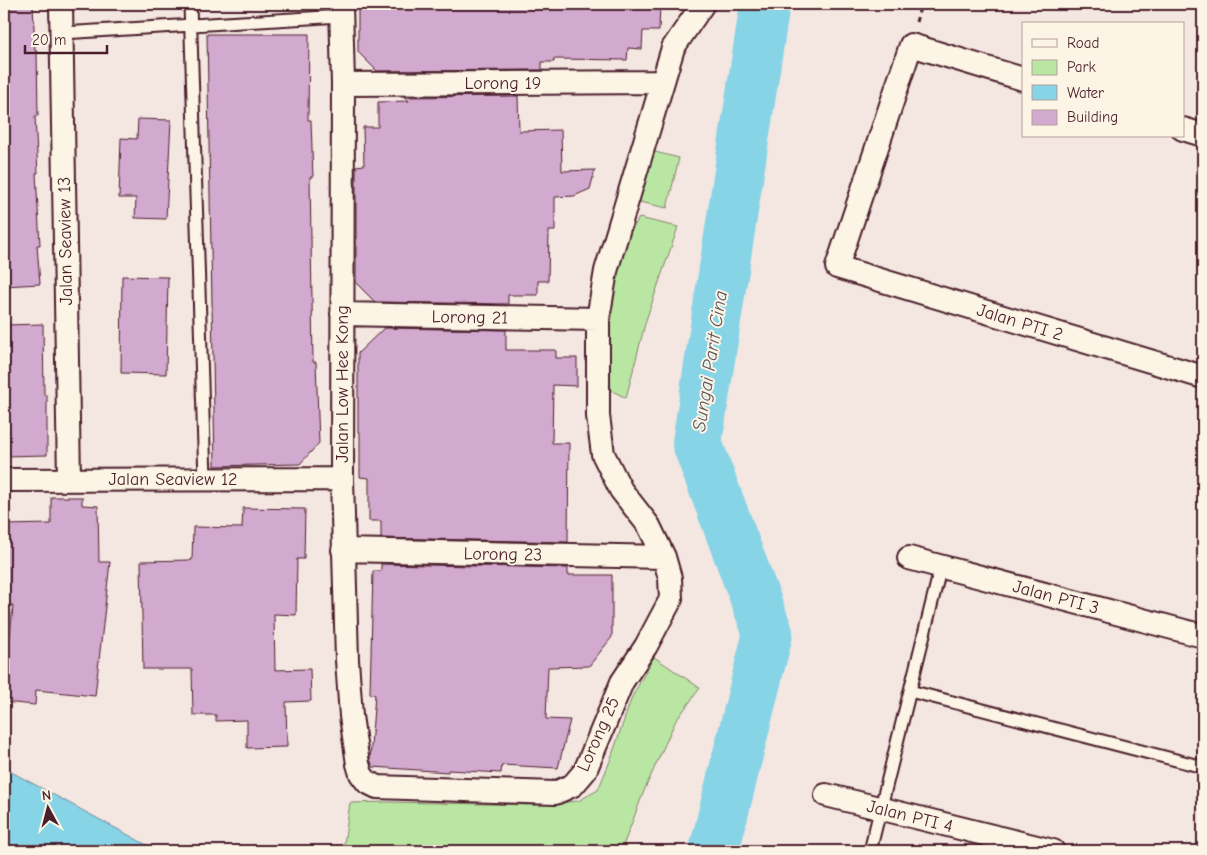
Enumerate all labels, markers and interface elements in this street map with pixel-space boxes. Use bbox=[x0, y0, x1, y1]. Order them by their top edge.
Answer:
scale bar bbox=[25, 22, 108, 54]
legend bbox=[1022, 22, 1184, 138]
text: 20 m bbox=[32, 31, 66, 49]
text: Road bbox=[1067, 34, 1099, 52]
text: Park bbox=[1067, 58, 1096, 76]
street label: Lorong 19 bbox=[465, 73, 541, 94]
text: Water bbox=[1067, 84, 1104, 102]
text: Building bbox=[1067, 108, 1118, 126]
street label: Jalan Seaview 13 bbox=[54, 177, 77, 305]
water label: Sungai Parit Cina bbox=[688, 289, 732, 433]
street label: Jalan PTI 2 bbox=[974, 299, 1065, 345]
street label: Jalan Low Hee Kong bbox=[332, 305, 353, 463]
street label: Lorong 21 bbox=[431, 306, 508, 329]
street label: Jalan Seaview 12 bbox=[109, 469, 237, 490]
street label: Lorong 23 bbox=[464, 543, 542, 566]
street label: Jalan PTI 3 bbox=[1010, 576, 1101, 619]
street label: Lorong 25 bbox=[573, 694, 624, 775]
north arrow bbox=[22, 782, 72, 832]
text: N bbox=[41, 787, 52, 805]
street label: Jalan PTI 4 bbox=[865, 796, 955, 837]

